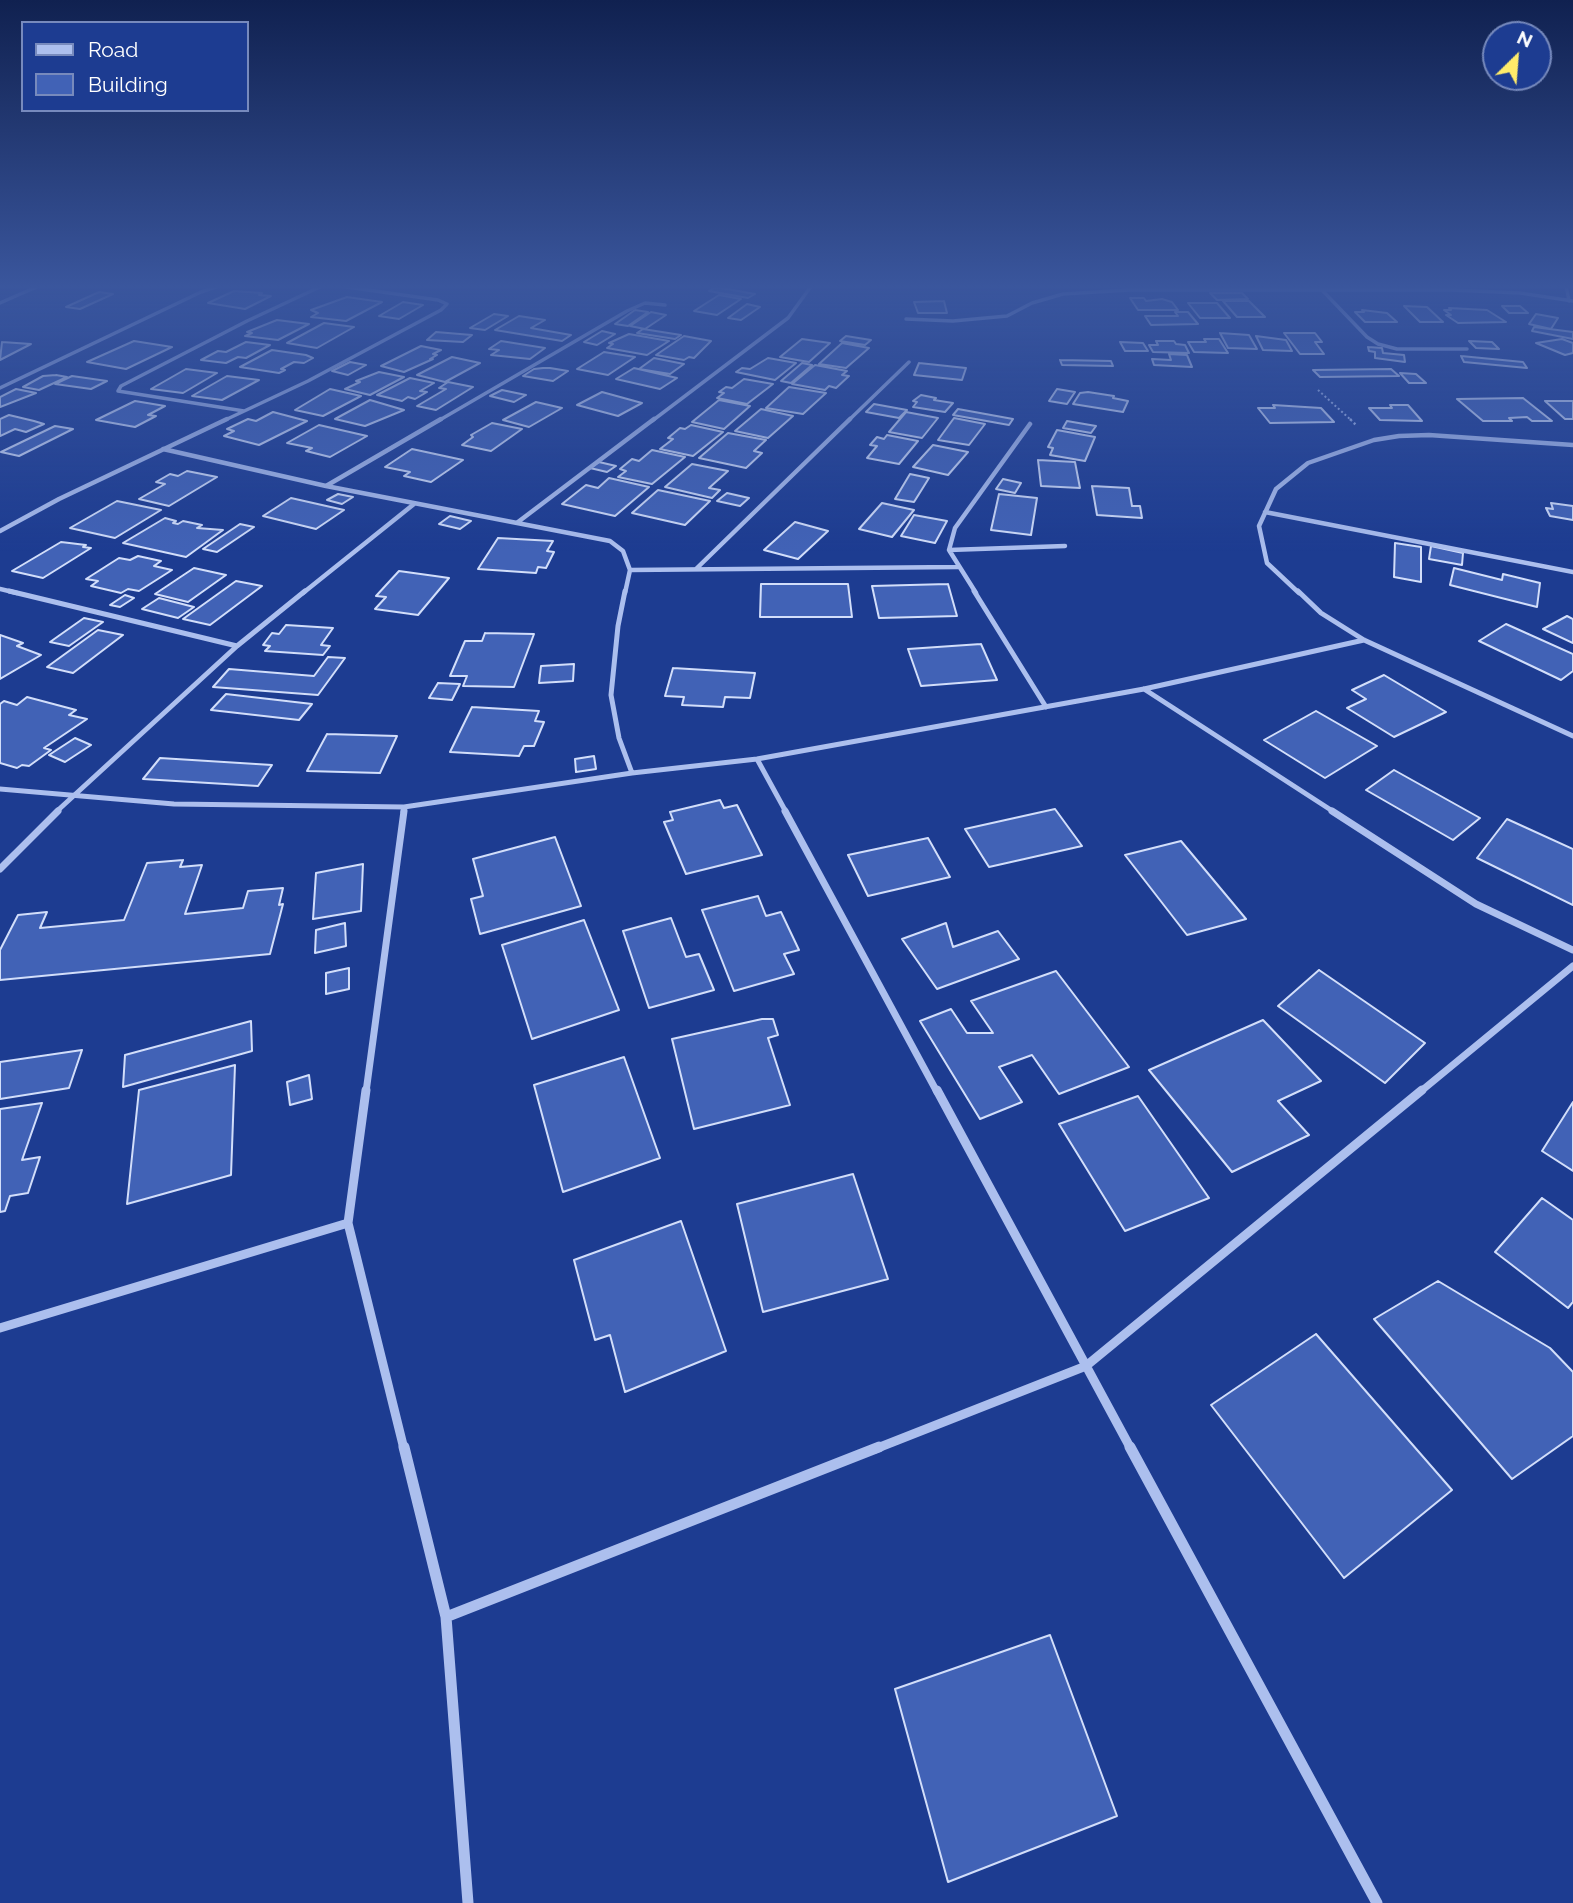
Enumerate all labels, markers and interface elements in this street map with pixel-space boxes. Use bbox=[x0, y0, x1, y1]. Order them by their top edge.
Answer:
legend bbox=[21, 21, 248, 112]
north arrow bbox=[1482, 21, 1552, 91]
text: N bbox=[1514, 26, 1536, 52]
text: Road bbox=[88, 37, 138, 62]
text: Building bbox=[88, 72, 168, 97]

